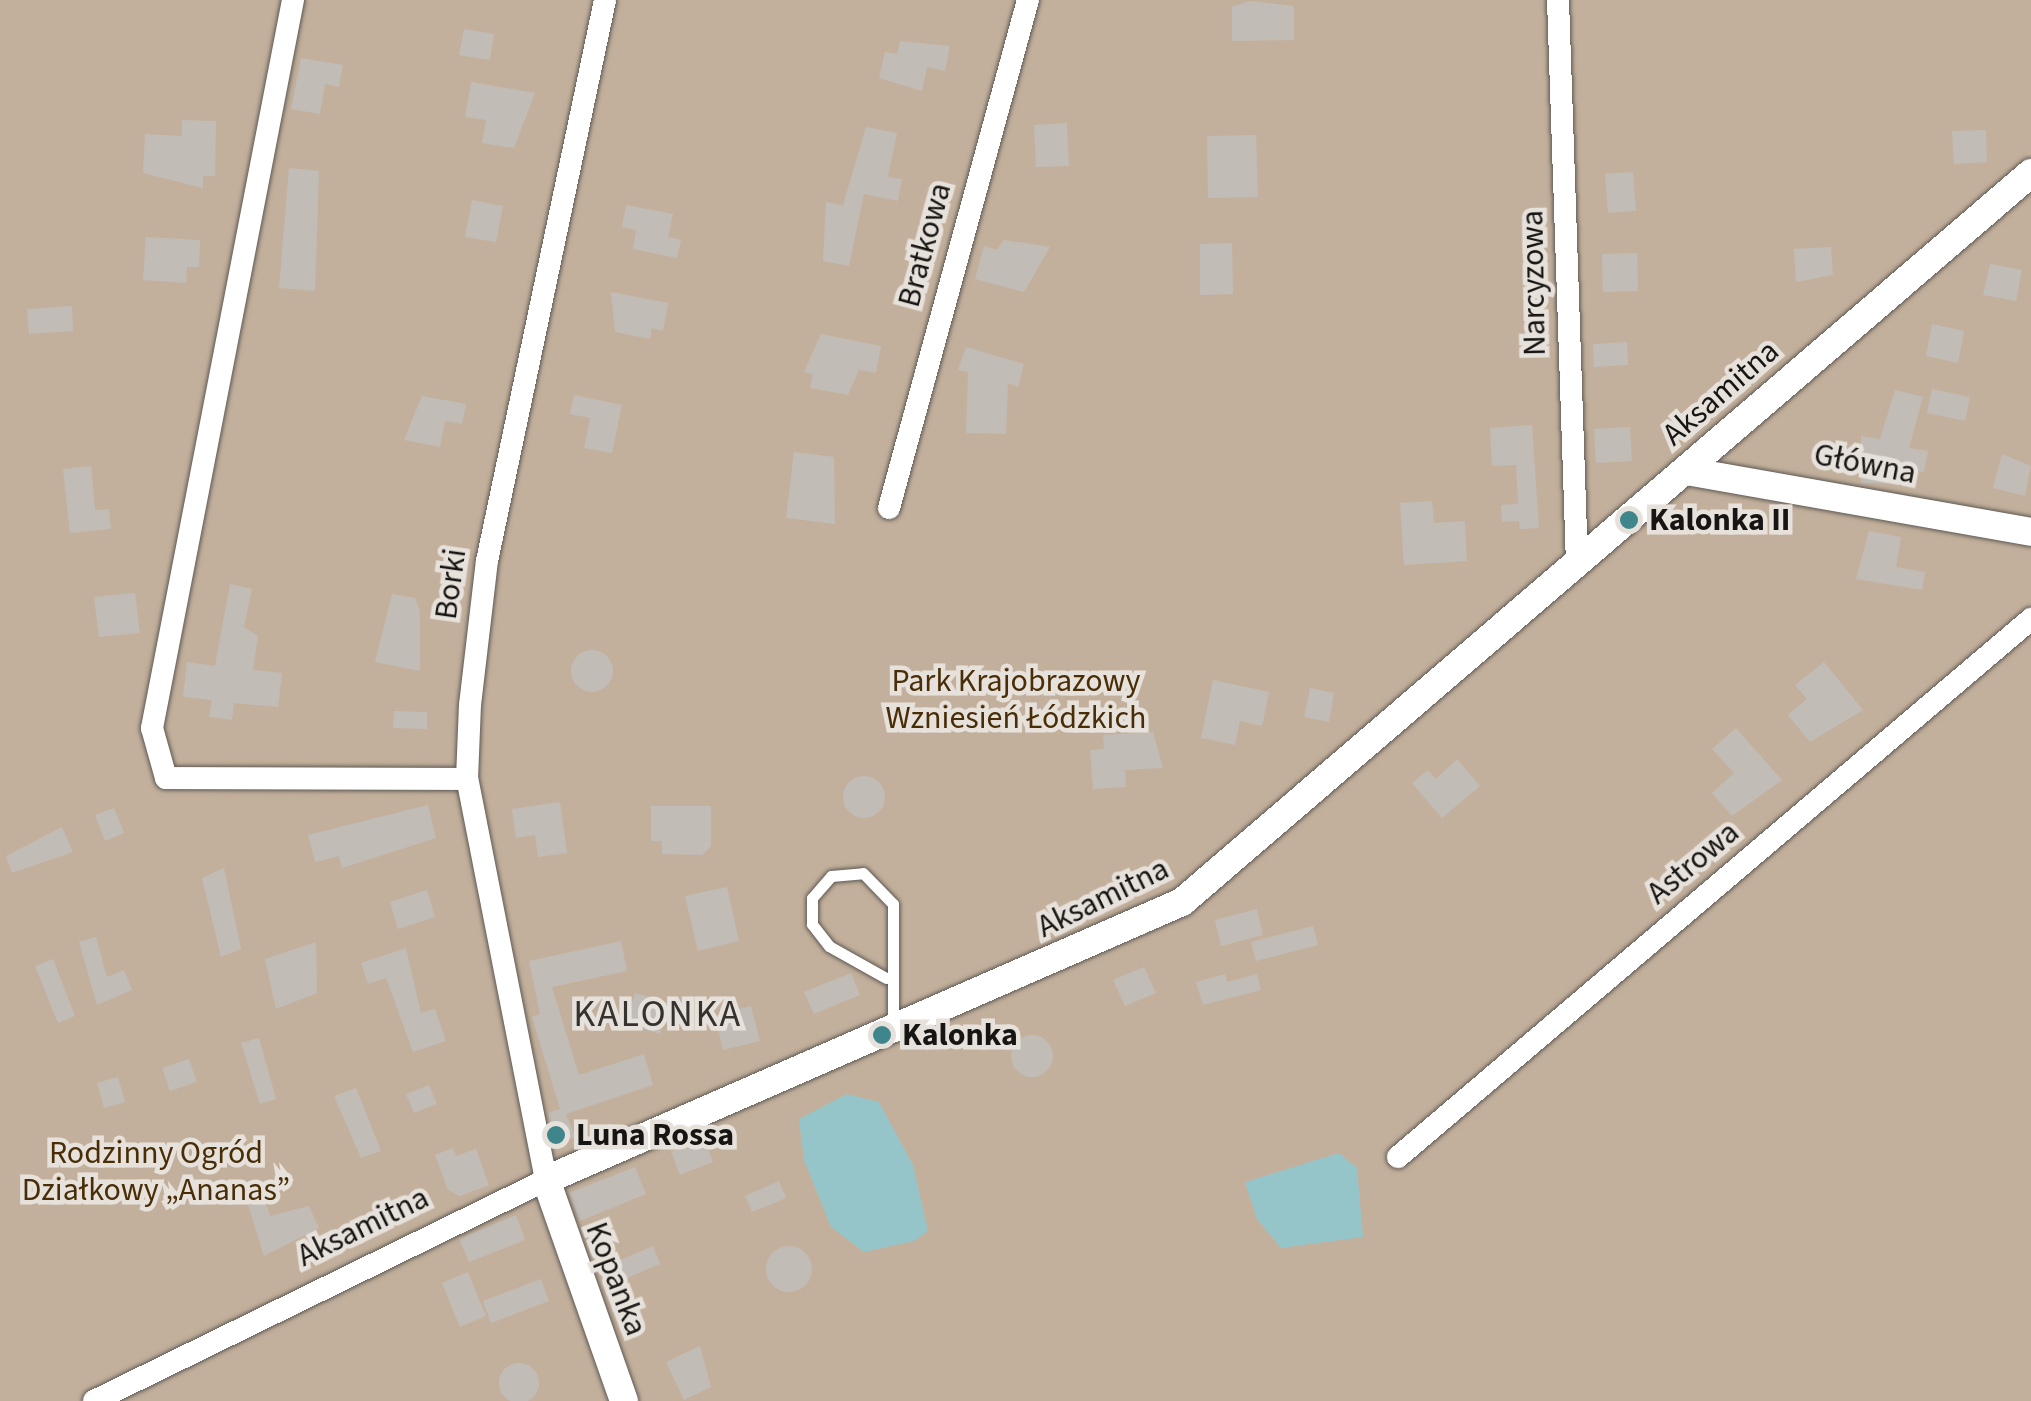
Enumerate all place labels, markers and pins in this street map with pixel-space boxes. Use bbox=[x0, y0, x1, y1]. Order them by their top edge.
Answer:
place label: Kalonka II bbox=[1649, 501, 1790, 539]
marker: Kalonka II bbox=[1618, 509, 1640, 531]
place label: Kalonka bbox=[902, 1016, 1018, 1054]
marker: Kalonka bbox=[871, 1024, 893, 1046]
place label: Luna Rossa bbox=[576, 1116, 734, 1154]
marker: Luna Rossa bbox=[545, 1124, 567, 1146]

